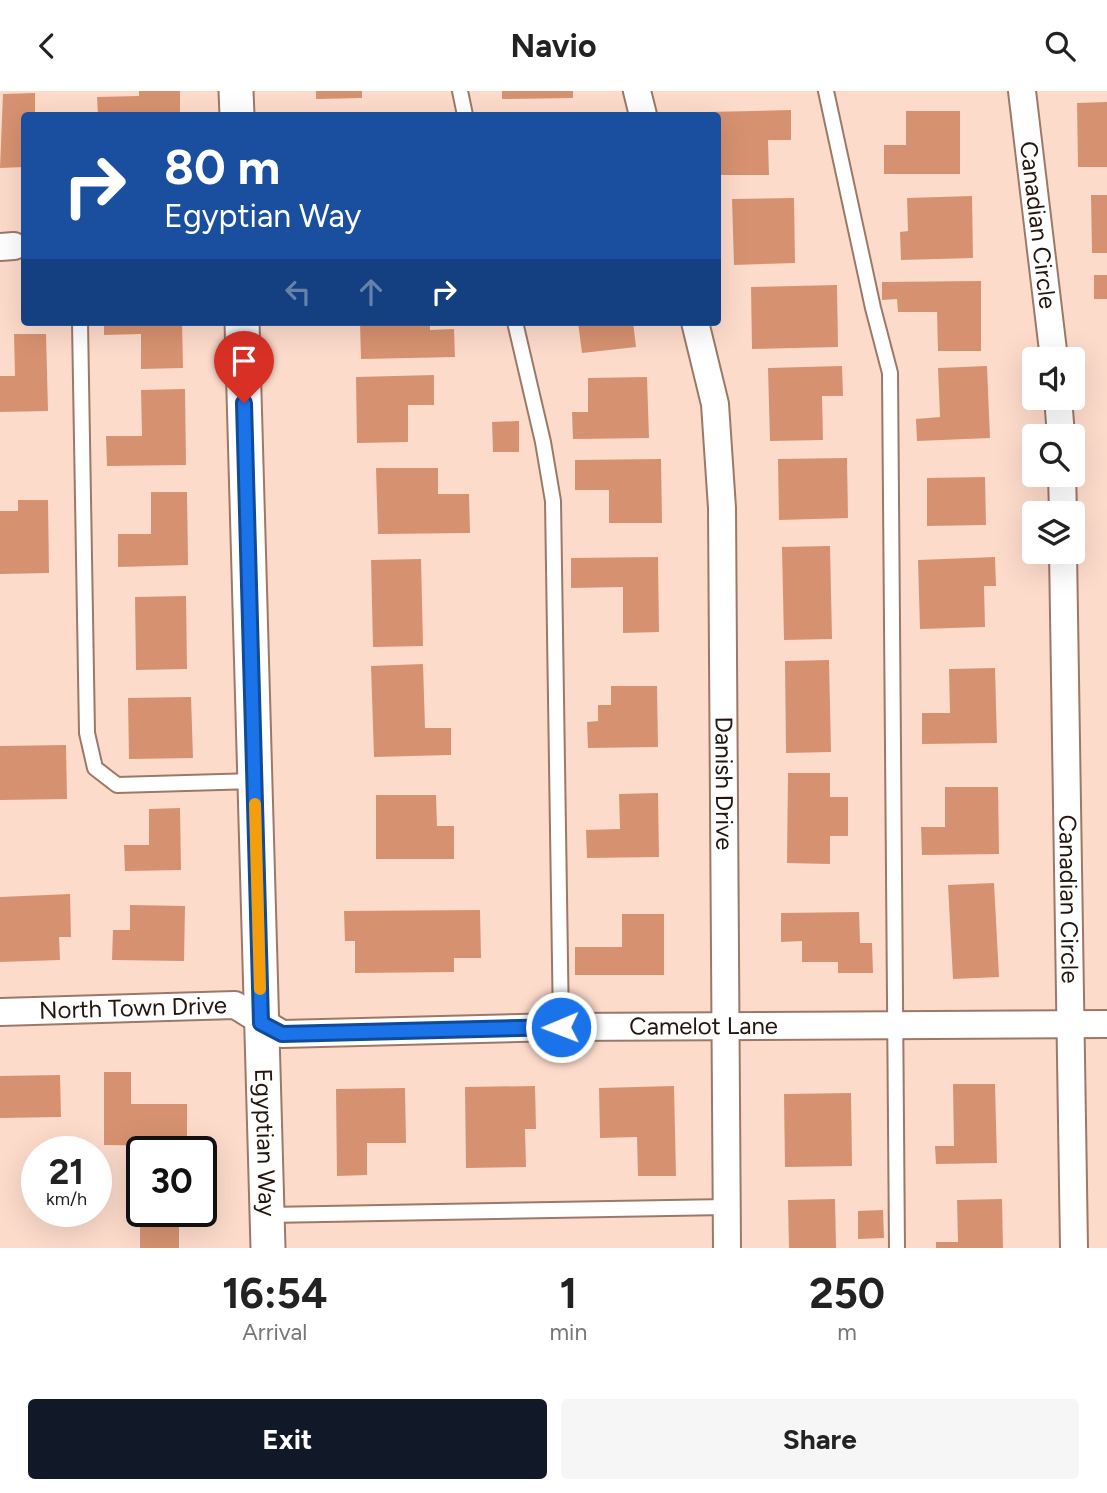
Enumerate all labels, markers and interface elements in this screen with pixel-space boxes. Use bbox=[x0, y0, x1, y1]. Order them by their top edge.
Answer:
icon: back bbox=[28, 27, 66, 65]
text: Navio bbox=[510, 27, 597, 65]
icon: search bbox=[1041, 27, 1079, 65]
text: 80 m bbox=[164, 137, 280, 196]
street label: Canadian Circle bbox=[1014, 139, 1063, 311]
icon: right bbox=[49, 140, 140, 231]
text: Egyptian Way bbox=[164, 197, 361, 235]
icon: left bbox=[279, 273, 317, 311]
icon: ahead bbox=[352, 273, 390, 311]
icon: right bbox=[425, 273, 463, 311]
pin bbox=[214, 331, 274, 403]
icon: arrive bbox=[225, 342, 263, 380]
map controls bbox=[1022, 347, 1085, 564]
button: sound bbox=[1022, 347, 1085, 410]
button: search bbox=[1022, 424, 1085, 487]
button: layers bbox=[1022, 501, 1085, 564]
street label: Danish Drive bbox=[709, 716, 739, 850]
street label: Canadian Circle bbox=[1053, 814, 1085, 984]
street label: North Town Drive bbox=[38, 990, 227, 1025]
position arrow bbox=[524, 990, 598, 1064]
street label: Camelot Lane bbox=[629, 1011, 778, 1041]
street label: Egyptian Way bbox=[249, 1068, 282, 1217]
speed limit sign: 30 bbox=[126, 1136, 217, 1227]
text: 21 bbox=[49, 1151, 84, 1193]
text: km/h bbox=[46, 1188, 87, 1210]
text: 16:54 bbox=[222, 1268, 328, 1319]
text: 1 bbox=[560, 1268, 577, 1319]
text: 250 bbox=[809, 1268, 885, 1319]
text: Arrival bbox=[242, 1318, 307, 1346]
text: min bbox=[550, 1318, 587, 1346]
text: m bbox=[837, 1318, 857, 1346]
button: Exit bbox=[28, 1399, 547, 1479]
button: Share bbox=[561, 1399, 1079, 1479]

